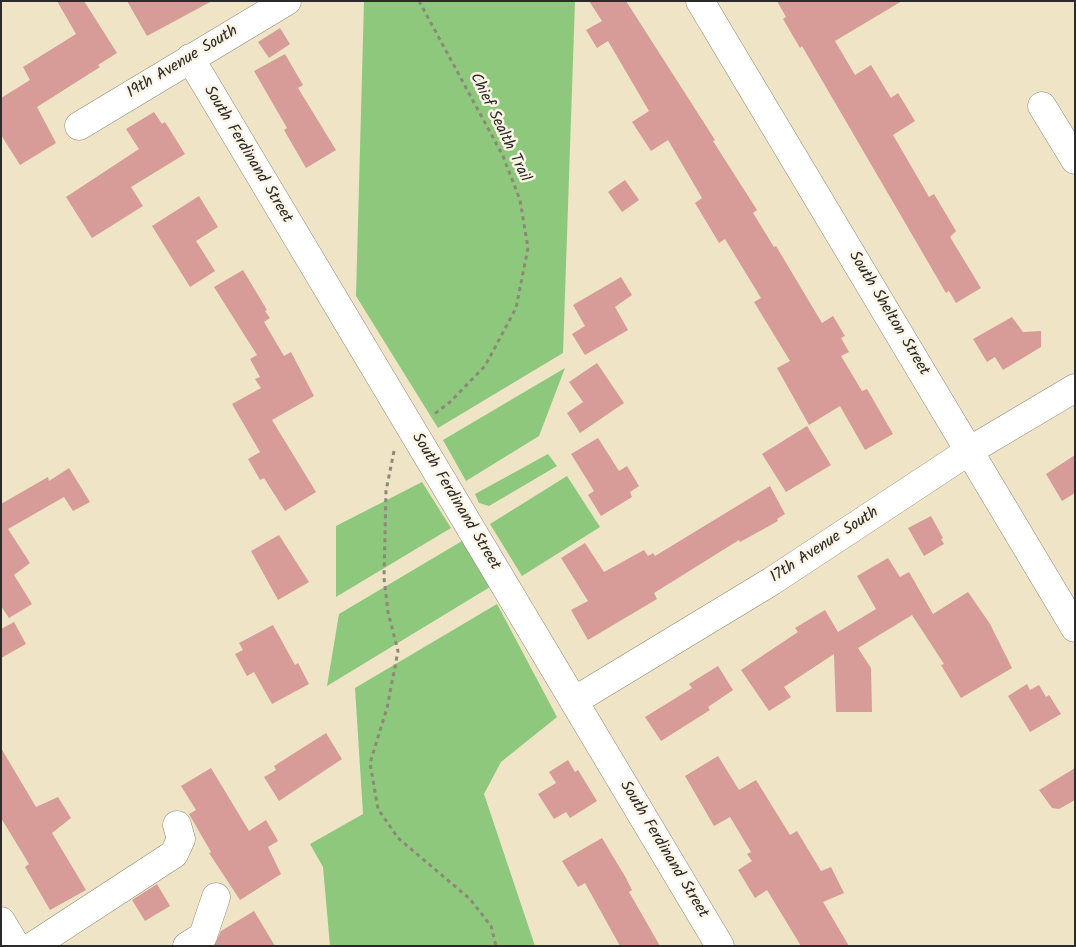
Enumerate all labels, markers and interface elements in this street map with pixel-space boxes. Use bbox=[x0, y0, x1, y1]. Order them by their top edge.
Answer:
street label: 19th Avenue South bbox=[124, 22, 242, 104]
street label: Chief Sealth Trail bbox=[464, 70, 534, 186]
street label: South Ferdinand Street bbox=[198, 83, 296, 227]
street label: South Shelton Street bbox=[843, 248, 933, 380]
street label: South Ferdinand Street bbox=[406, 430, 504, 574]
street label: 17th Avenue South bbox=[767, 504, 883, 588]
street label: South Ferdinand Street bbox=[614, 778, 712, 922]

